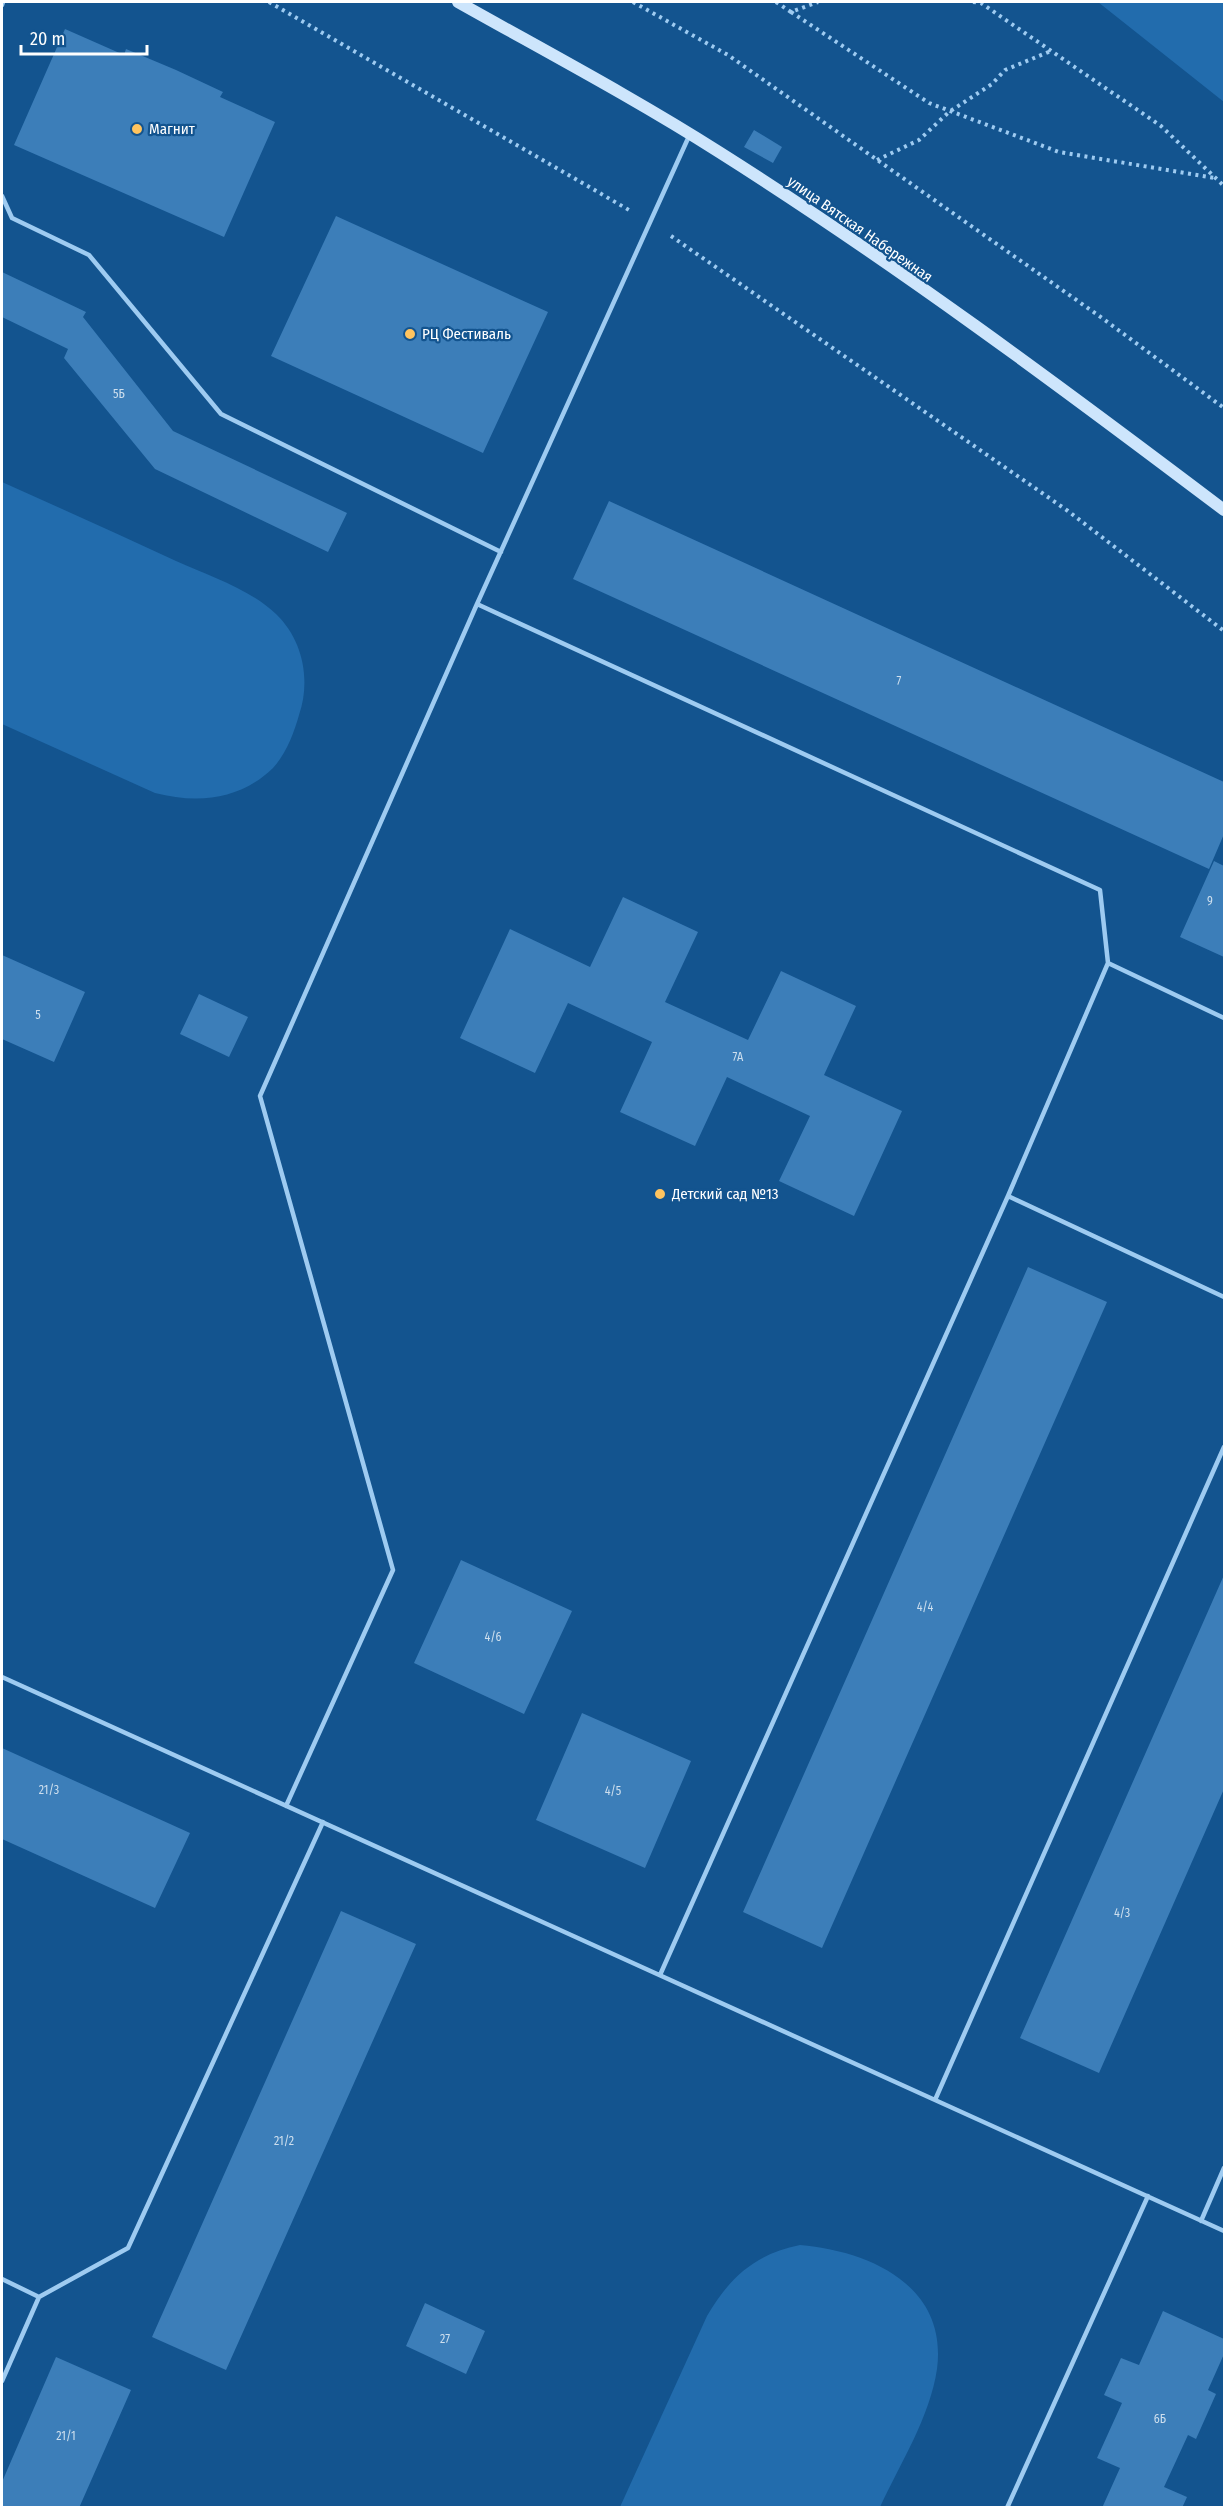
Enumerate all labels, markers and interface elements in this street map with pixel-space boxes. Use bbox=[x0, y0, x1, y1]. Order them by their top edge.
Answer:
scale bar bbox=[21, 18, 147, 56]
text: 20 m bbox=[30, 28, 65, 50]
place label: Магнит bbox=[149, 120, 196, 138]
marker: Магнит bbox=[130, 122, 144, 136]
street label: улица Вятская Набережная bbox=[784, 172, 936, 286]
place label: РЦ Фестиваль bbox=[422, 325, 511, 343]
marker: РЦ Фестиваль bbox=[403, 327, 417, 341]
house number: 5Б bbox=[113, 387, 125, 401]
house number: 7 bbox=[897, 674, 902, 688]
house number: 9 bbox=[1207, 894, 1213, 908]
house number: 5 bbox=[35, 1008, 41, 1022]
house number: 7А bbox=[733, 1050, 744, 1064]
place label: Детский сад №13 bbox=[671, 1185, 779, 1203]
marker: Детский сад №13 bbox=[653, 1187, 667, 1201]
house number: 4/4 bbox=[917, 1600, 933, 1614]
house number: 4/6 bbox=[485, 1630, 501, 1644]
house number: 21/3 bbox=[39, 1783, 59, 1797]
house number: 4/5 bbox=[605, 1784, 622, 1798]
house number: 4/3 bbox=[1114, 1906, 1130, 1920]
house number: 21/2 bbox=[274, 2134, 294, 2148]
house number: 27 bbox=[440, 2332, 450, 2346]
house number: 6Б bbox=[1154, 2412, 1166, 2426]
house number: 21/1 bbox=[56, 2429, 76, 2443]

